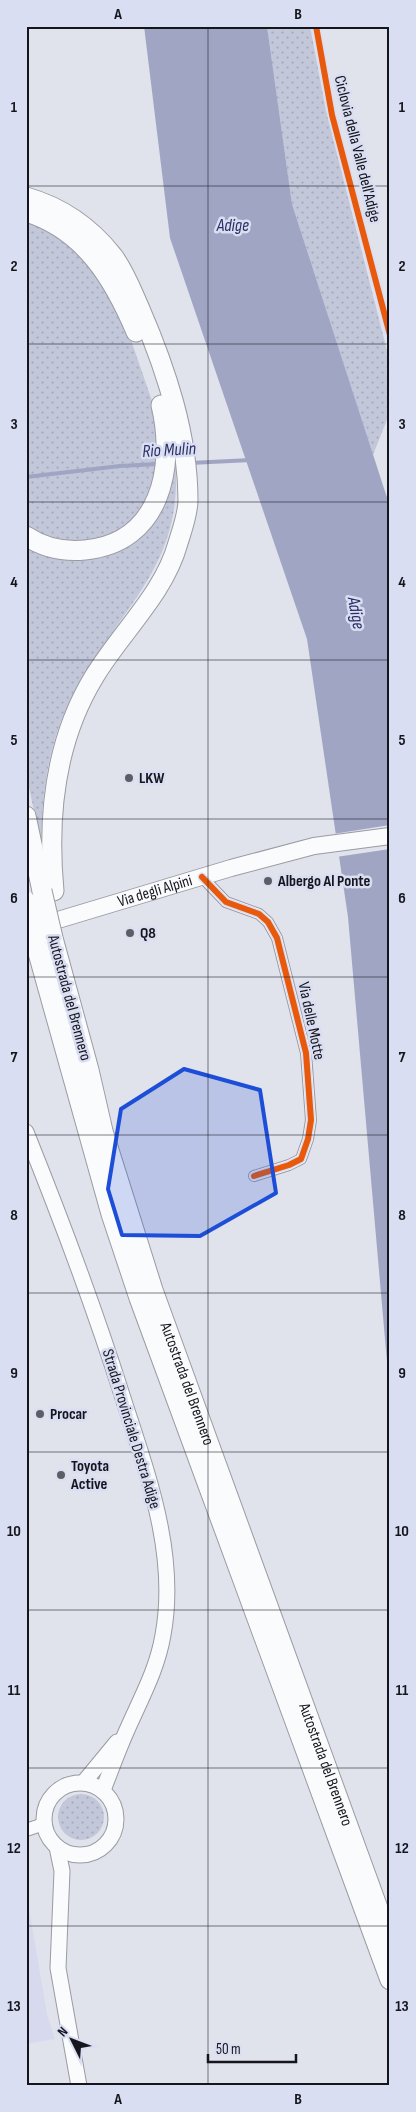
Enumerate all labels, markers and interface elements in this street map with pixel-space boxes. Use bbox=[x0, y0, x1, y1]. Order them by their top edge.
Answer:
text: A bbox=[113, 5, 122, 24]
text: B bbox=[294, 5, 302, 24]
street label: Ciclovia della Valle dell'Adige bbox=[330, 74, 384, 224]
text: 1 bbox=[11, 98, 18, 117]
text: 1 bbox=[399, 98, 406, 117]
water label: Adige bbox=[216, 215, 249, 236]
text: 2 bbox=[10, 257, 18, 276]
text: 2 bbox=[398, 257, 406, 276]
text: 3 bbox=[10, 415, 18, 434]
text: 3 bbox=[398, 415, 406, 434]
water label: Rio Mulin bbox=[142, 438, 197, 462]
text: 4 bbox=[10, 573, 18, 592]
text: 4 bbox=[398, 573, 406, 592]
water label: Adige bbox=[343, 594, 369, 631]
text: 5 bbox=[10, 731, 18, 750]
text: 5 bbox=[398, 731, 406, 750]
place label: LKW bbox=[139, 769, 165, 788]
marker: LKW bbox=[123, 772, 135, 784]
street label: Via degli Alpini bbox=[115, 871, 194, 911]
place label: Albergo Al Ponte bbox=[277, 872, 371, 891]
marker: Albergo Al Ponte bbox=[262, 875, 274, 887]
text: 6 bbox=[10, 889, 18, 908]
text: 6 bbox=[398, 889, 406, 908]
place label: Q8 bbox=[140, 924, 156, 943]
marker: Q8 bbox=[124, 927, 136, 939]
street label: Autostrada del Brennero bbox=[43, 932, 95, 1063]
street label: Via delle Motte bbox=[293, 980, 329, 1062]
text: 7 bbox=[11, 1048, 18, 1067]
text: 7 bbox=[399, 1048, 406, 1067]
text: 8 bbox=[10, 1206, 18, 1225]
text: 8 bbox=[398, 1206, 406, 1225]
street label: Autostrada del Brennero bbox=[156, 1319, 218, 1448]
street label: Strada Provinciale Destra Adige bbox=[98, 1347, 164, 1511]
text: 9 bbox=[10, 1364, 18, 1383]
text: 9 bbox=[398, 1364, 406, 1383]
place label: Procar bbox=[50, 1405, 87, 1424]
marker: Procar bbox=[34, 1408, 46, 1420]
place label: Toyota Active bbox=[70, 1457, 109, 1494]
marker: Toyota Active bbox=[55, 1469, 67, 1481]
text: 10 bbox=[7, 1522, 21, 1541]
text: 10 bbox=[395, 1522, 409, 1541]
text: 11 bbox=[8, 1681, 21, 1700]
text: 11 bbox=[396, 1681, 409, 1700]
street label: Autostrada del Brennero bbox=[294, 1700, 357, 1828]
text: 12 bbox=[7, 1839, 21, 1858]
text: 12 bbox=[395, 1839, 409, 1858]
text: 13 bbox=[7, 1997, 21, 2016]
text: 13 bbox=[395, 1997, 409, 2016]
north arrow bbox=[48, 2014, 98, 2064]
text: N bbox=[54, 2023, 72, 2040]
scale bar bbox=[208, 2032, 296, 2064]
text: 50 m bbox=[216, 2040, 241, 2059]
text: A bbox=[113, 2090, 122, 2109]
text: B bbox=[294, 2090, 302, 2109]

